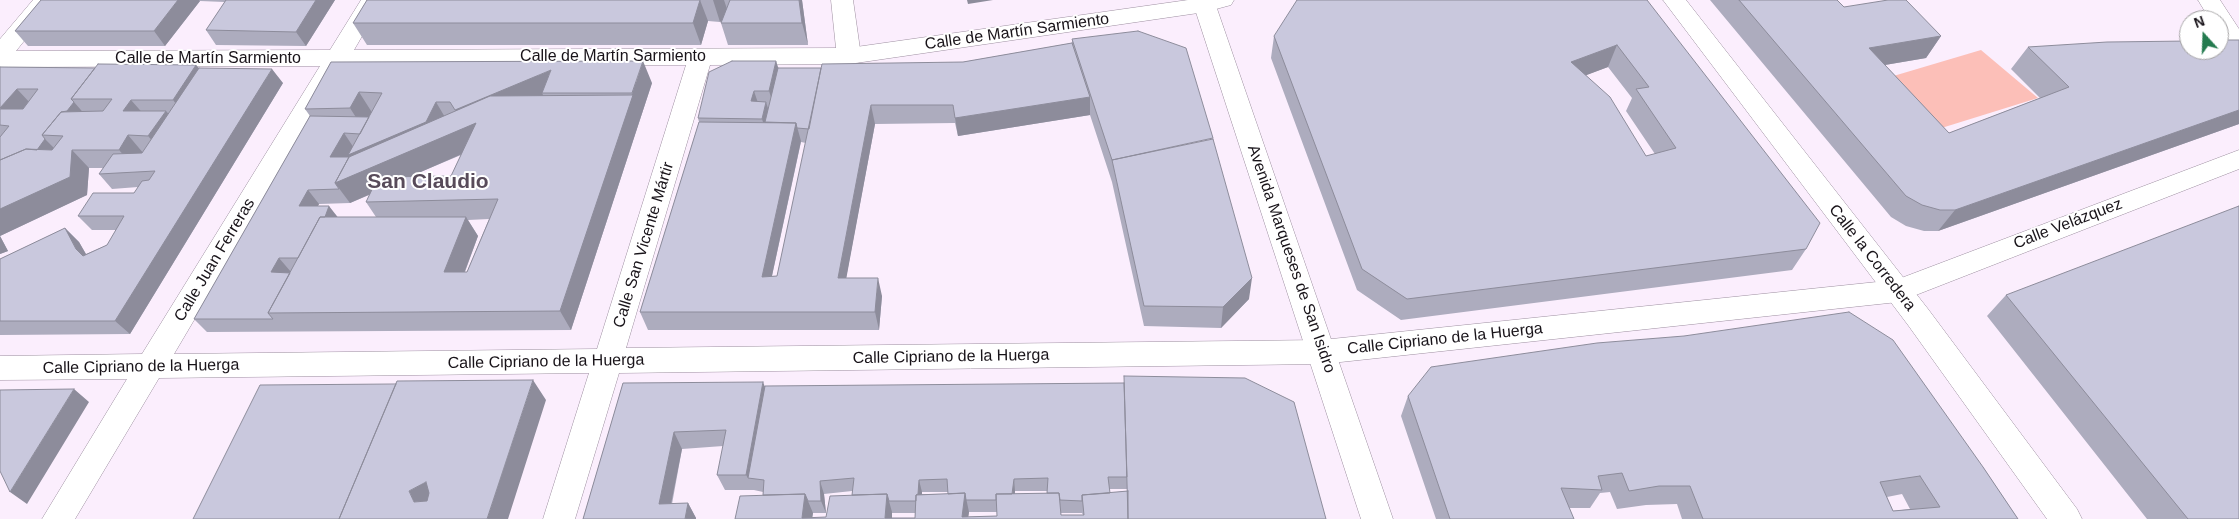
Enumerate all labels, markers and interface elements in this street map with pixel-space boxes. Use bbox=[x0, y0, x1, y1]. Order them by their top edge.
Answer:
street label: Calle de Martín Sarmiento bbox=[924, 10, 1110, 54]
north arrow bbox=[2179, 10, 2229, 60]
text: N bbox=[2192, 13, 2207, 31]
street label: Calle de Martín Sarmiento bbox=[520, 47, 706, 67]
street label: Calle de Martín Sarmiento bbox=[115, 49, 301, 69]
street label: Avenida Marqueses de San Isidro bbox=[1243, 142, 1339, 376]
street label: Calle San Vicente Mártir bbox=[610, 160, 678, 330]
district label: San Claudio bbox=[367, 169, 489, 195]
street label: Calle Velázquez bbox=[2011, 194, 2125, 254]
street label: Calle Juan Ferreras bbox=[171, 195, 259, 325]
street label: Calle la Corredera bbox=[1824, 201, 1920, 315]
street label: Calle Cipriano de la Huerga bbox=[1346, 319, 1544, 359]
street label: Calle Cipriano de la Huerga bbox=[853, 346, 1049, 368]
street label: Calle Cipriano de la Huerga bbox=[448, 351, 644, 373]
street label: Calle Cipriano de la Huerga bbox=[43, 356, 239, 378]

